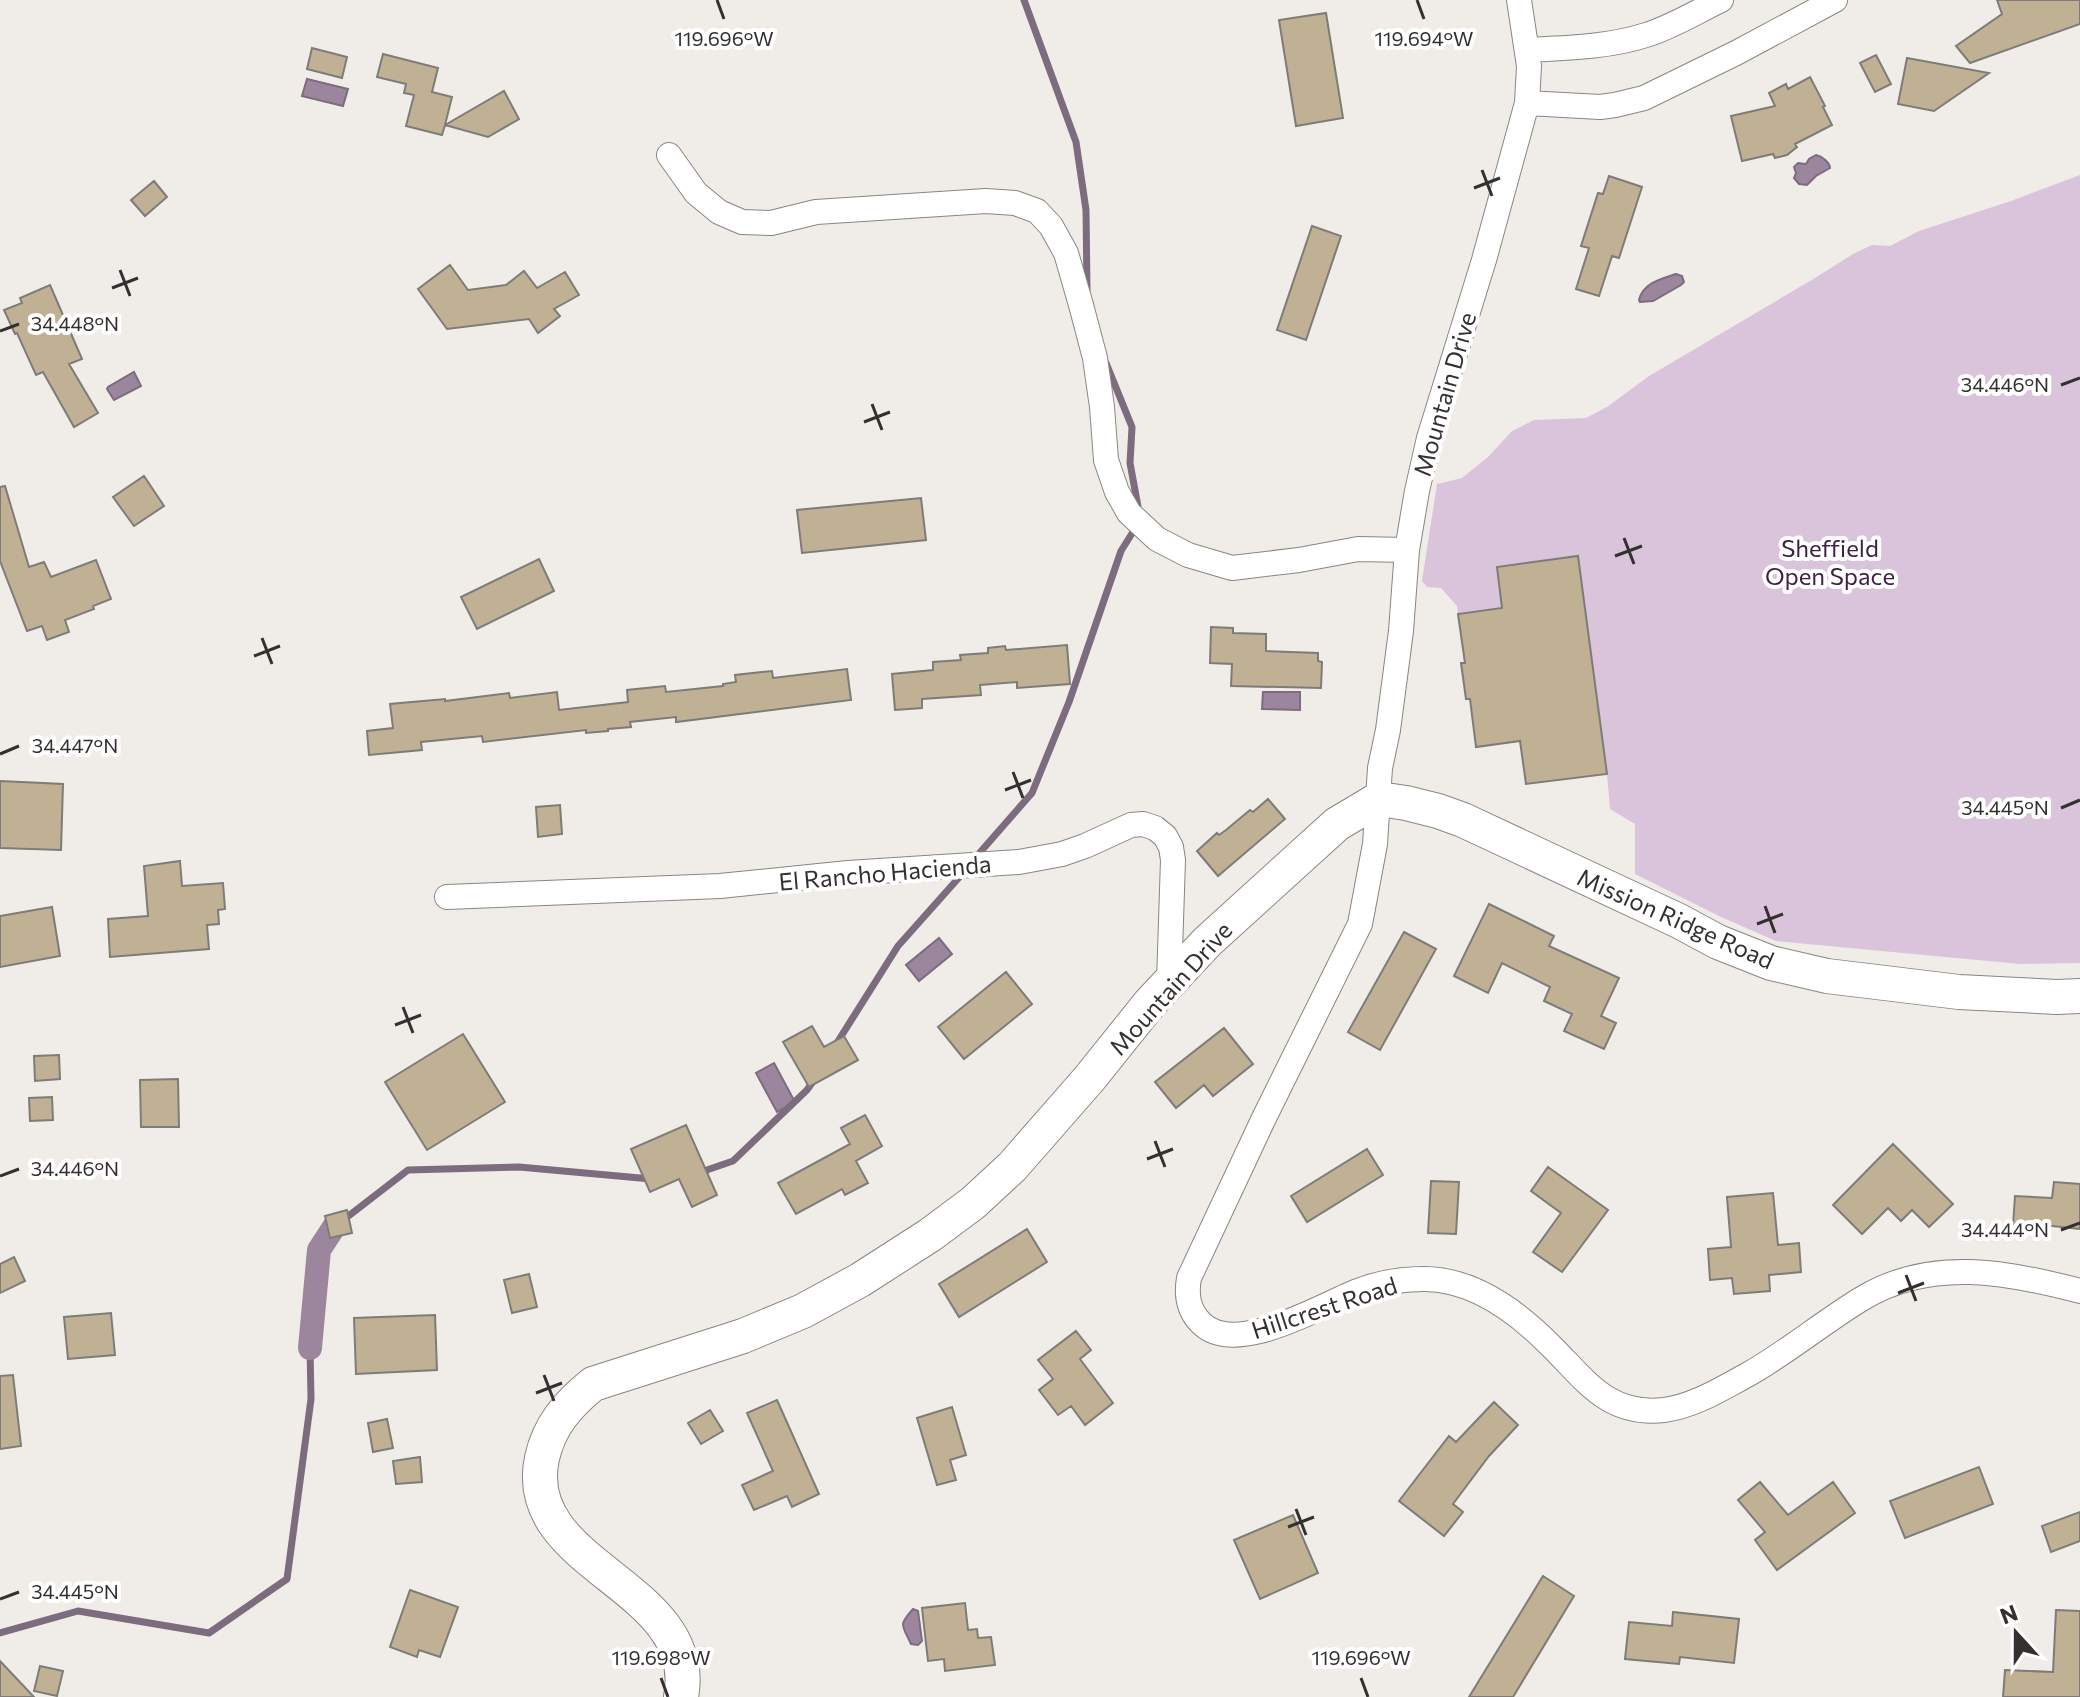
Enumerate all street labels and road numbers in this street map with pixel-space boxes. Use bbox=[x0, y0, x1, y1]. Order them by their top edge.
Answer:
street label: Mountain Drive bbox=[1407, 309, 1481, 479]
street label: El Rancho Hacienda bbox=[778, 848, 992, 896]
street label: Mission Ridge Road bbox=[1573, 862, 1779, 974]
street label: Mountain Drive bbox=[1103, 915, 1237, 1061]
street label: Hillcrest Road bbox=[1248, 1270, 1400, 1344]

